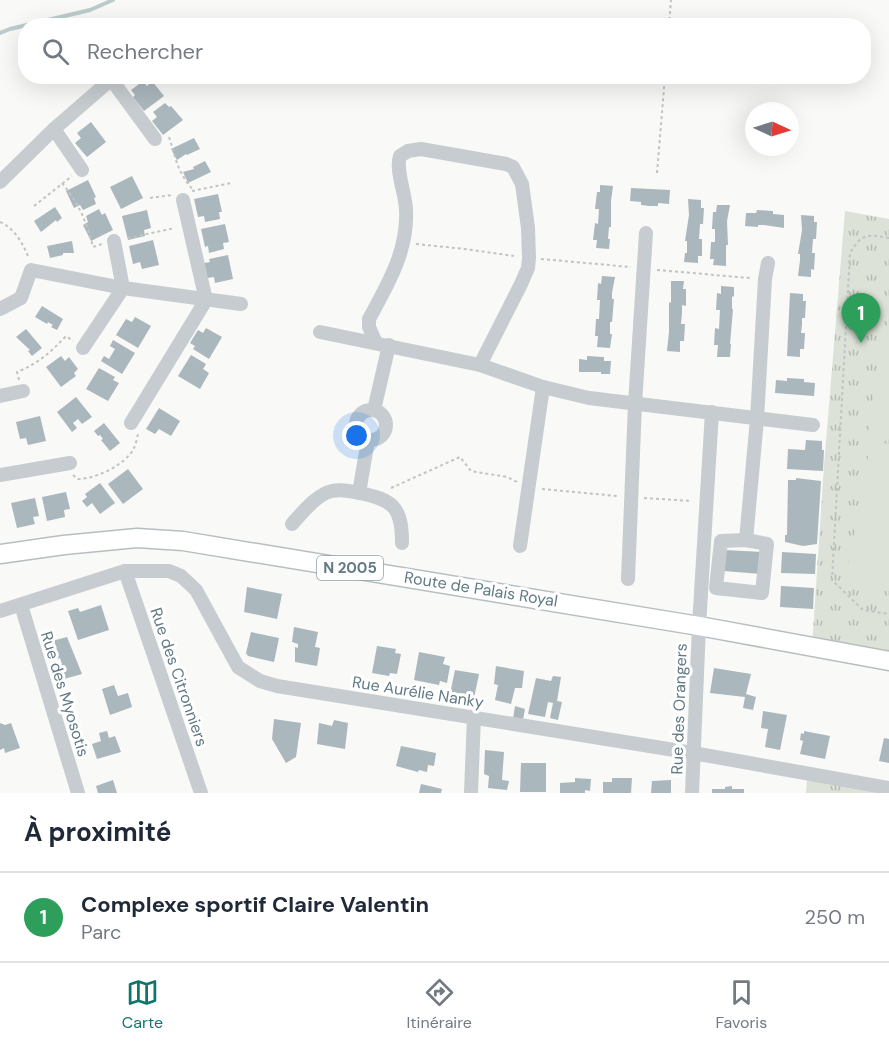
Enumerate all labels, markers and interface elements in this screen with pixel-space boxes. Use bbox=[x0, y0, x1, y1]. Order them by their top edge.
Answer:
search box bbox=[18, 18, 871, 84]
icon: search bbox=[39, 35, 72, 68]
text: Rechercher bbox=[87, 37, 203, 66]
north arrow bbox=[745, 102, 799, 156]
pin: 1 bbox=[842, 294, 880, 343]
your location bbox=[342, 421, 371, 450]
road number: N 2005 bbox=[317, 556, 383, 580]
street label: Route de Palais Royal bbox=[403, 567, 559, 611]
street label: Rue des Citronniers bbox=[145, 605, 213, 749]
street label: Rue des Myosotis bbox=[36, 629, 94, 759]
street label: Rue des Orangers bbox=[666, 643, 692, 775]
street label: Rue Aurélie Nanky bbox=[351, 671, 485, 713]
text: À proximité bbox=[24, 815, 171, 849]
text: Complexe sportif Claire Valentin bbox=[81, 890, 429, 919]
text: 1 bbox=[40, 904, 47, 930]
text: 250 m bbox=[804, 904, 865, 930]
text: Parc bbox=[81, 919, 121, 945]
tab: Carte bbox=[122, 976, 163, 1033]
tab: Itinéraire bbox=[407, 976, 472, 1033]
tab: Favoris bbox=[715, 976, 767, 1033]

